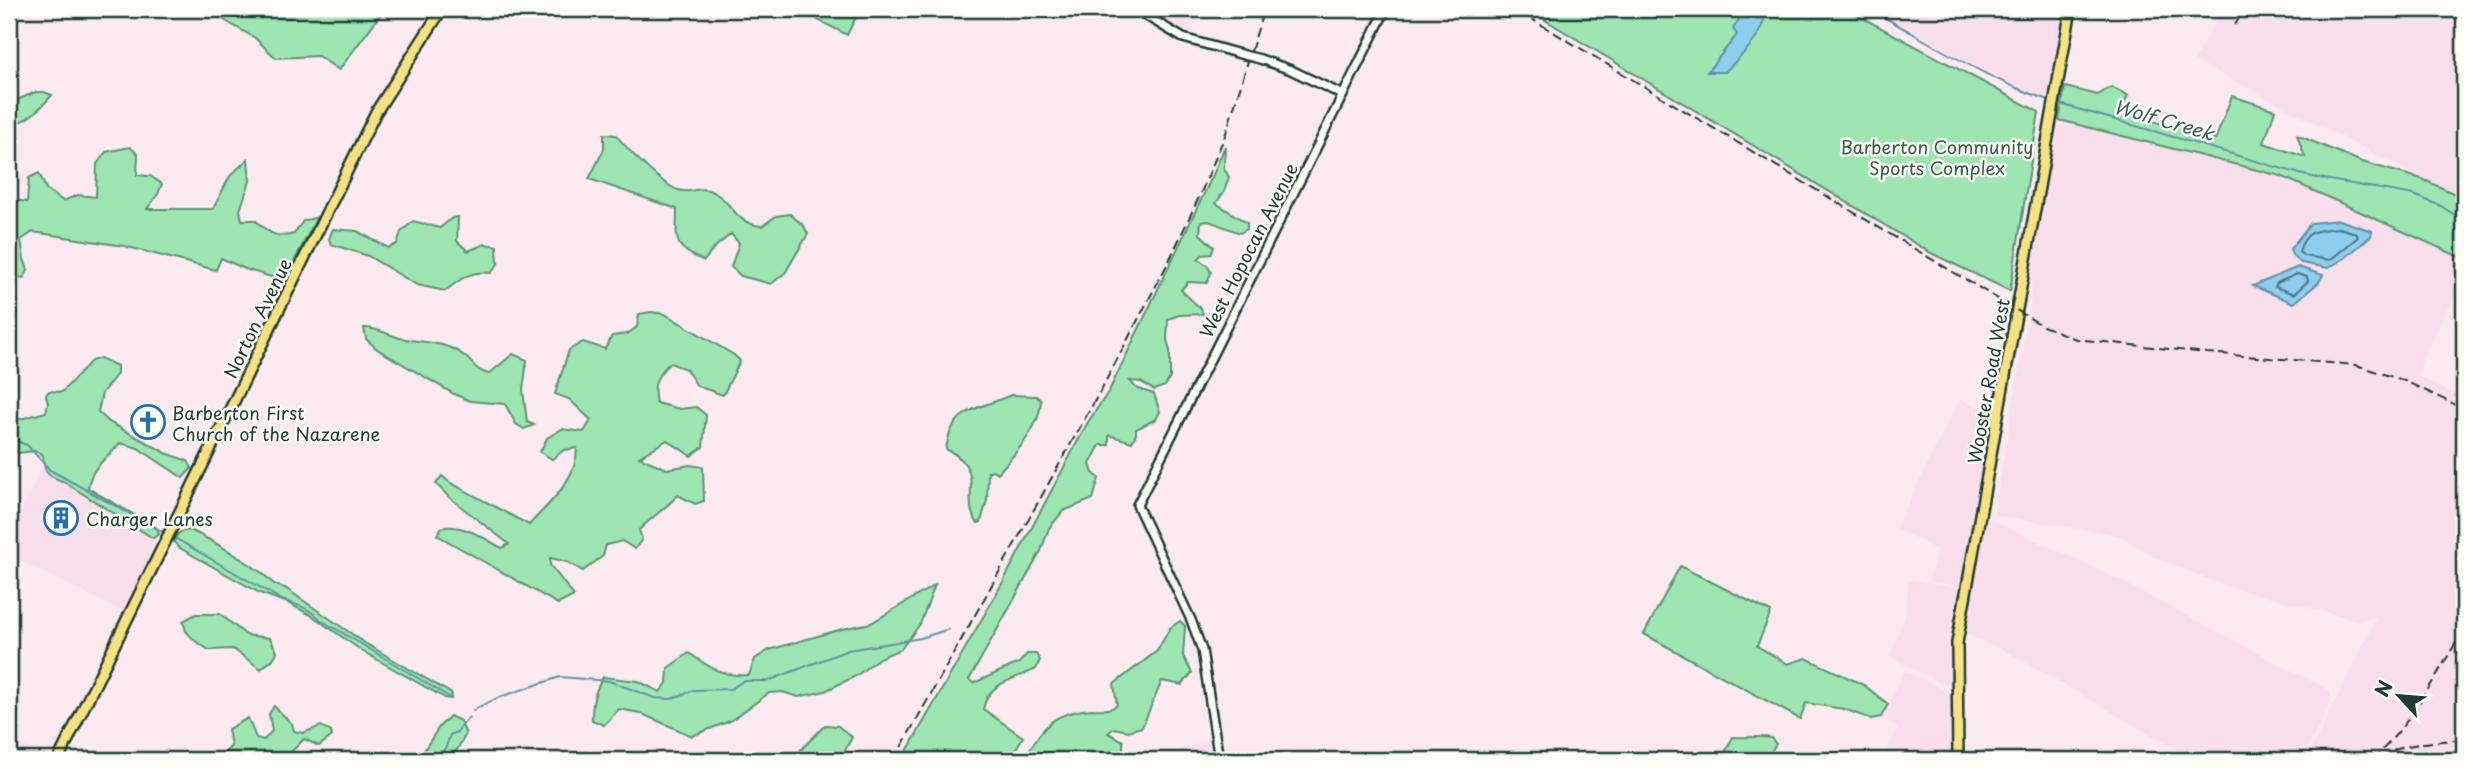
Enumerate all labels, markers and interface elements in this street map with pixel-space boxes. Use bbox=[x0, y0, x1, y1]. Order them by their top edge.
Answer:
water label: Wolf Creek bbox=[2111, 91, 2219, 147]
park label: Barberton Community Sports Complex bbox=[1840, 133, 2034, 181]
street label: West Hopocan Avenue bbox=[1192, 158, 1304, 342]
street label: Norton Avenue bbox=[216, 253, 298, 383]
street label: Wooster Road West bbox=[1960, 296, 2016, 466]
place label: Barberton First Church of the Nazarene bbox=[172, 399, 380, 447]
church icon: Barberton First Church of the Nazarene bbox=[129, 403, 167, 441]
building icon: Charger Lanes bbox=[42, 499, 80, 537]
place label: Charger Lanes bbox=[86, 505, 213, 532]
north arrow bbox=[2364, 660, 2434, 730]
text: N bbox=[2367, 675, 2399, 701]

